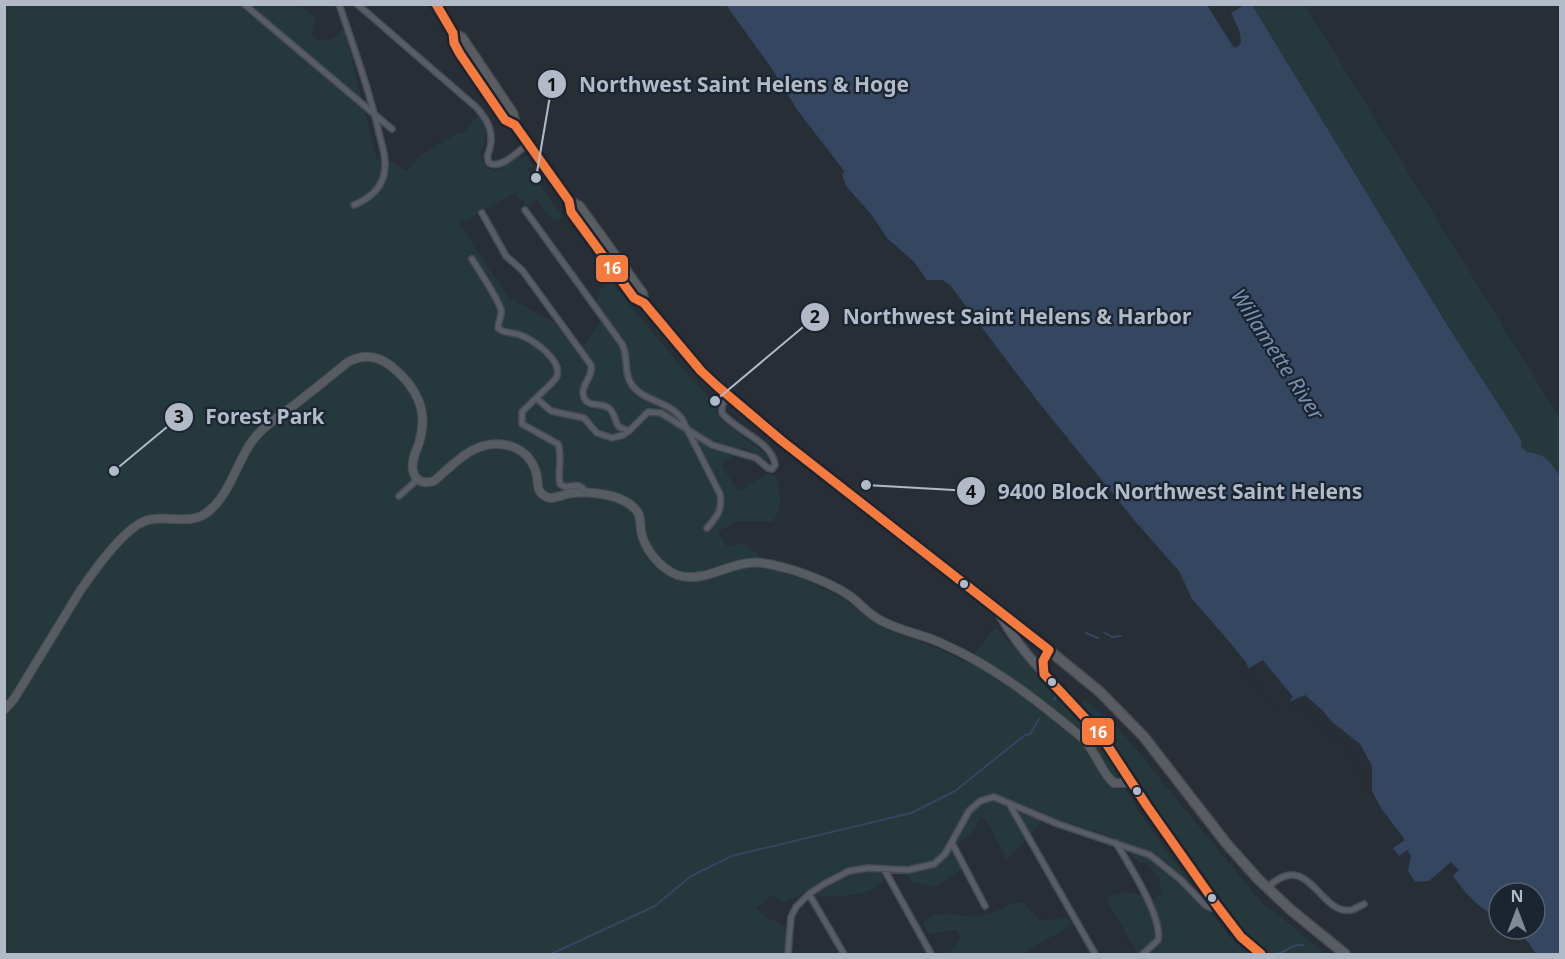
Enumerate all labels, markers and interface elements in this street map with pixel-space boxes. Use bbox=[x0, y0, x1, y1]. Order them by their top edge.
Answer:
callout: Northwest Saint Helens & Hoge bbox=[537, 65, 921, 104]
text: Northwest Saint Helens & Hoge bbox=[579, 70, 909, 98]
text: 1 bbox=[547, 72, 557, 96]
line badge: 16 bbox=[595, 254, 629, 283]
text: 16 bbox=[603, 257, 621, 279]
water label: Willamette River bbox=[1225, 283, 1332, 426]
callout: Northwest Saint Helens & Harbor bbox=[800, 297, 1203, 336]
text: Northwest Saint Helens & Harbor bbox=[843, 302, 1192, 330]
text: 2 bbox=[810, 304, 820, 328]
callout: Forest Park bbox=[164, 397, 337, 436]
text: Forest Park bbox=[205, 402, 326, 430]
text: 3 bbox=[174, 404, 184, 428]
callout: 9400 Block Northwest Saint Helens bbox=[956, 472, 1374, 511]
text: 9400 Block Northwest Saint Helens bbox=[998, 477, 1362, 505]
text: 4 bbox=[966, 479, 976, 503]
unlabelled marker bbox=[958, 578, 970, 590]
unlabelled marker bbox=[1046, 676, 1058, 688]
line badge: 16 bbox=[1081, 717, 1115, 746]
text: 16 bbox=[1089, 721, 1107, 743]
unlabelled marker bbox=[1131, 785, 1143, 797]
north arrow bbox=[1487, 881, 1547, 941]
text: N bbox=[1510, 885, 1524, 907]
unlabelled marker bbox=[1206, 892, 1218, 904]

